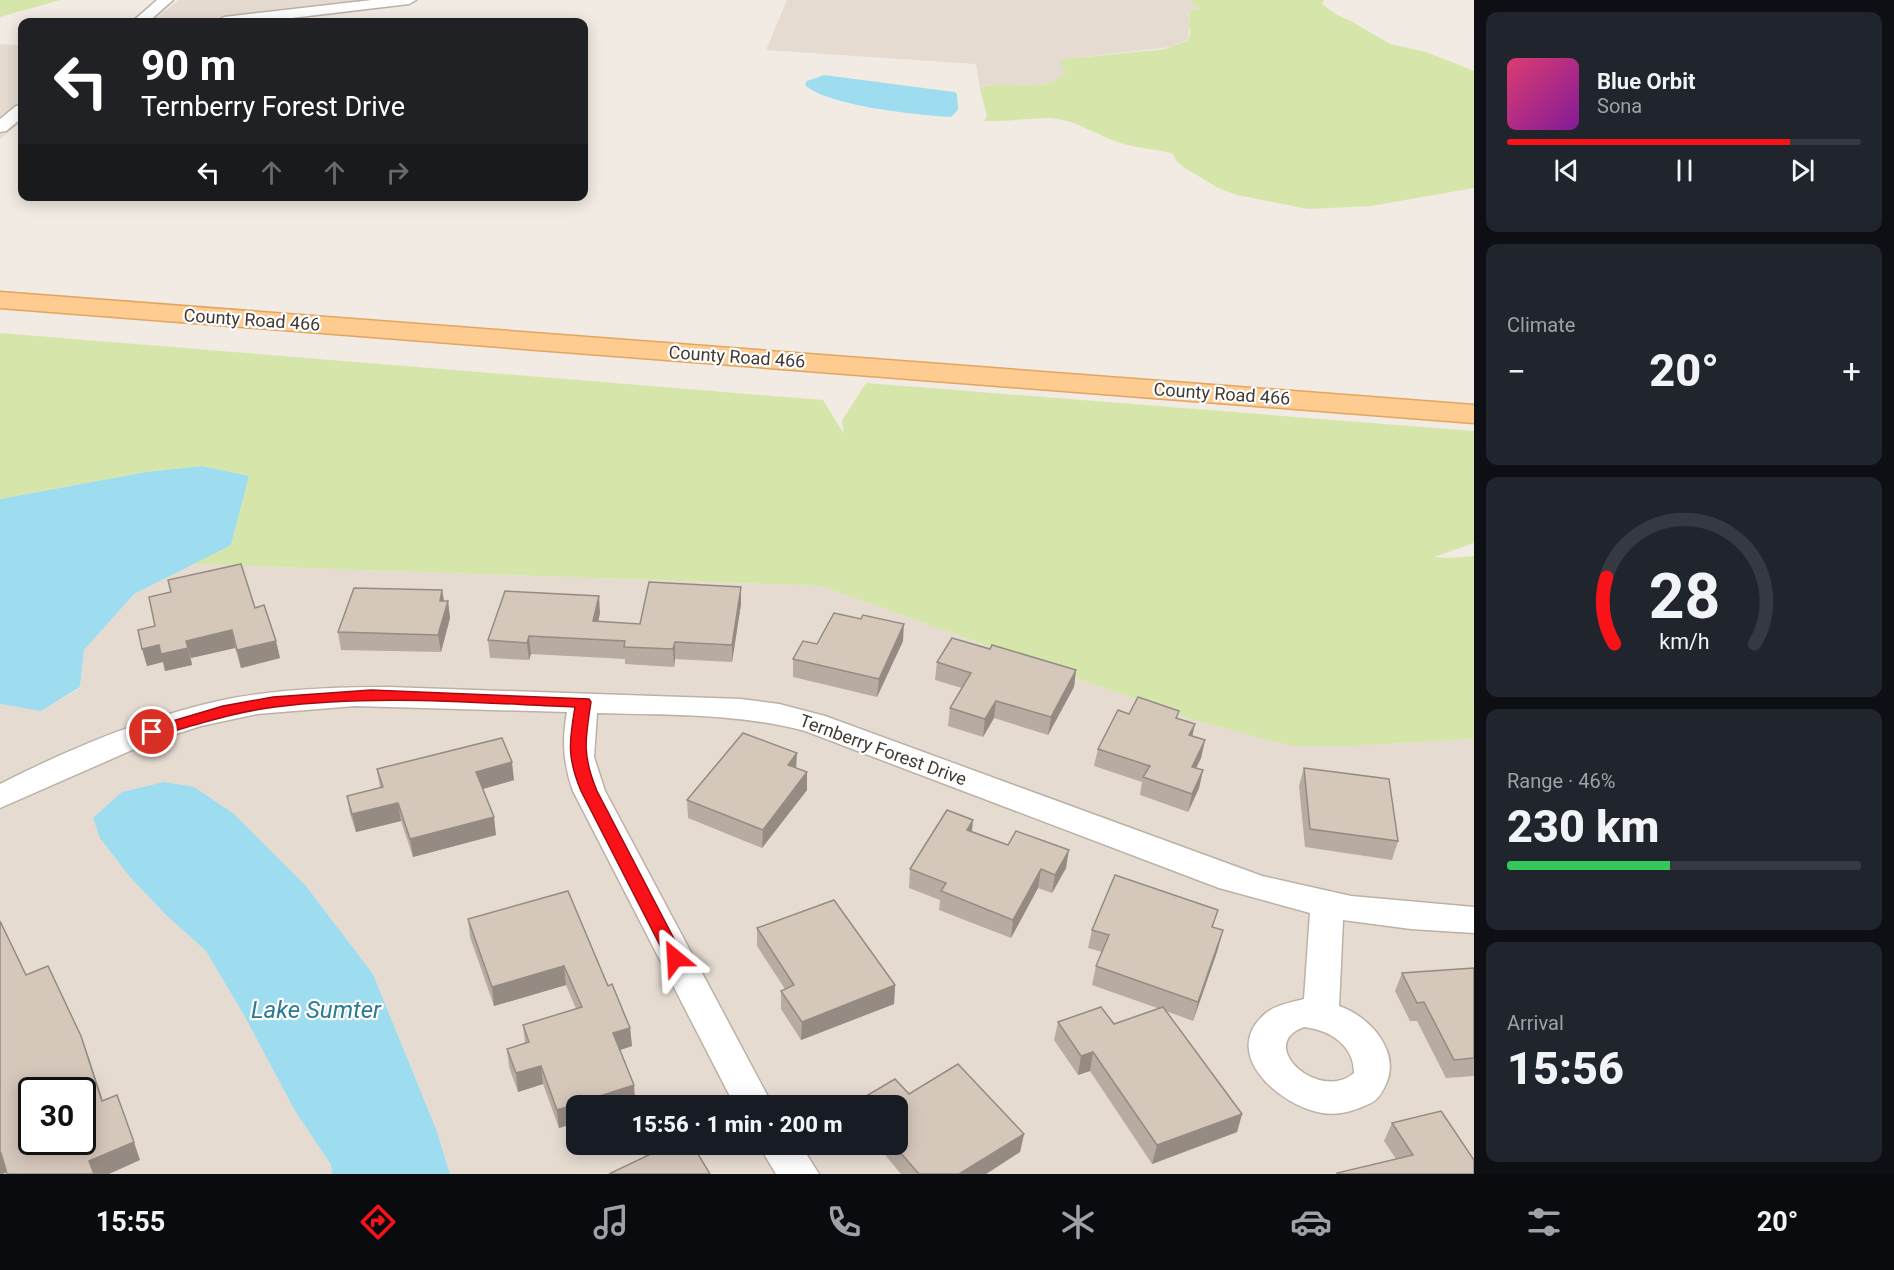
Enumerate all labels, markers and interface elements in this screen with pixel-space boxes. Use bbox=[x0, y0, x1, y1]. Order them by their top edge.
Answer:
text: 90 m bbox=[141, 41, 236, 90]
icon: left bbox=[42, 42, 120, 120]
text: Blue Orbit bbox=[1597, 69, 1695, 94]
text: Ternberry Forest Drive bbox=[141, 91, 405, 123]
text: Sona bbox=[1597, 94, 1642, 118]
icon: previous bbox=[1550, 154, 1583, 187]
icon: pause bbox=[1668, 154, 1701, 187]
icon: next bbox=[1786, 154, 1819, 187]
icon: left bbox=[192, 156, 225, 189]
icon: ahead bbox=[255, 156, 288, 189]
icon: ahead bbox=[318, 156, 351, 189]
icon: right bbox=[381, 156, 414, 189]
street label: County Road 466 bbox=[183, 304, 321, 335]
text: Climate bbox=[1507, 313, 1575, 337]
street label: County Road 466 bbox=[668, 341, 806, 372]
text: 20° bbox=[1649, 344, 1719, 397]
text: − bbox=[1507, 352, 1526, 391]
text: + bbox=[1842, 352, 1861, 391]
street label: County Road 466 bbox=[1153, 378, 1291, 409]
text: 28 bbox=[1648, 560, 1720, 633]
text: km/h bbox=[1659, 629, 1709, 654]
pin bbox=[126, 706, 177, 757]
street label: Ternberry Forest Drive bbox=[797, 710, 969, 790]
icon: arrive bbox=[135, 715, 168, 748]
text: Range · 46% bbox=[1507, 769, 1615, 793]
text: 230 km bbox=[1507, 800, 1659, 853]
position arrow bbox=[643, 926, 707, 990]
water label: Lake Sumter bbox=[251, 996, 382, 1024]
text: Arrival bbox=[1507, 1011, 1564, 1035]
text: 15:56 bbox=[1507, 1042, 1624, 1095]
speed limit sign: 30 bbox=[18, 1077, 96, 1155]
text: 15:56 · 1 min · 200 m bbox=[632, 1112, 842, 1137]
icon: directions bbox=[357, 1201, 399, 1243]
icon: music bbox=[590, 1201, 632, 1243]
icon: phone bbox=[823, 1201, 865, 1243]
icon: climate bbox=[1057, 1201, 1099, 1243]
icon: car bbox=[1290, 1201, 1332, 1243]
icon: filters bbox=[1523, 1201, 1565, 1243]
text: 15:55 bbox=[96, 1206, 165, 1238]
text: 20° bbox=[1757, 1206, 1798, 1238]

